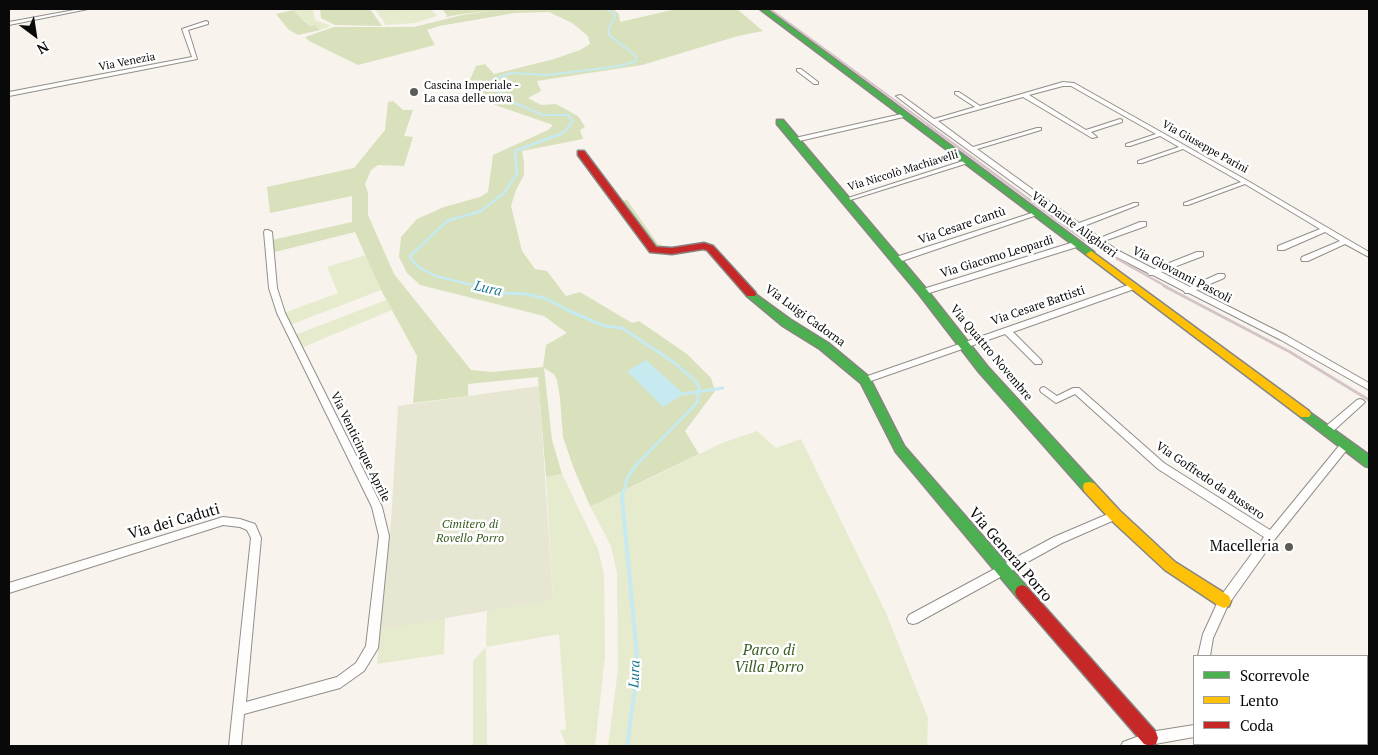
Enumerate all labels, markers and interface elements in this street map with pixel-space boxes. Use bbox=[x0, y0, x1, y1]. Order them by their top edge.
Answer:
north arrow bbox=[10, 10, 60, 60]
text: N bbox=[34, 37, 52, 59]
street label: Via Venezia bbox=[98, 50, 156, 74]
place label: Cascina Imperiale - La casa delle uova bbox=[424, 79, 519, 105]
marker: Cascina Imperiale - La casa delle uova bbox=[408, 86, 420, 98]
street label: Via Giuseppe Parini bbox=[1160, 118, 1250, 176]
street label: Via Niccolò Machiavelli bbox=[846, 148, 960, 194]
street label: Via Dante Alighieri bbox=[1028, 189, 1120, 261]
street label: Via Cesare Cantù bbox=[916, 204, 1008, 248]
street label: Via Giacomo Leopardi bbox=[939, 233, 1055, 281]
street label: Via Giovanni Pascoli bbox=[1130, 244, 1234, 306]
water label: Lura bbox=[472, 278, 504, 300]
street label: Via Luigi Cadorna bbox=[762, 282, 848, 350]
street label: Via Cesare Battisti bbox=[989, 283, 1087, 329]
street label: Via Quattro Novembre bbox=[947, 302, 1035, 404]
street label: Via Venticinque Aprile bbox=[327, 390, 393, 504]
street label: Via Goffredo da Bussero bbox=[1153, 439, 1267, 523]
street label: Via dei Caduti bbox=[126, 500, 222, 544]
street label: Via General Porro bbox=[964, 504, 1056, 606]
park label: Cimitero di Rovello Porro bbox=[436, 518, 504, 546]
place label: Macelleria bbox=[1210, 538, 1279, 556]
marker: Macelleria bbox=[1283, 541, 1295, 553]
park label: Parco di Villa Porro bbox=[734, 642, 804, 677]
legend bbox=[1193, 655, 1368, 745]
water label: Lura bbox=[626, 660, 644, 688]
text: Scorrevole bbox=[1240, 665, 1310, 685]
text: Lento bbox=[1240, 690, 1279, 710]
text: Coda bbox=[1240, 715, 1274, 735]

